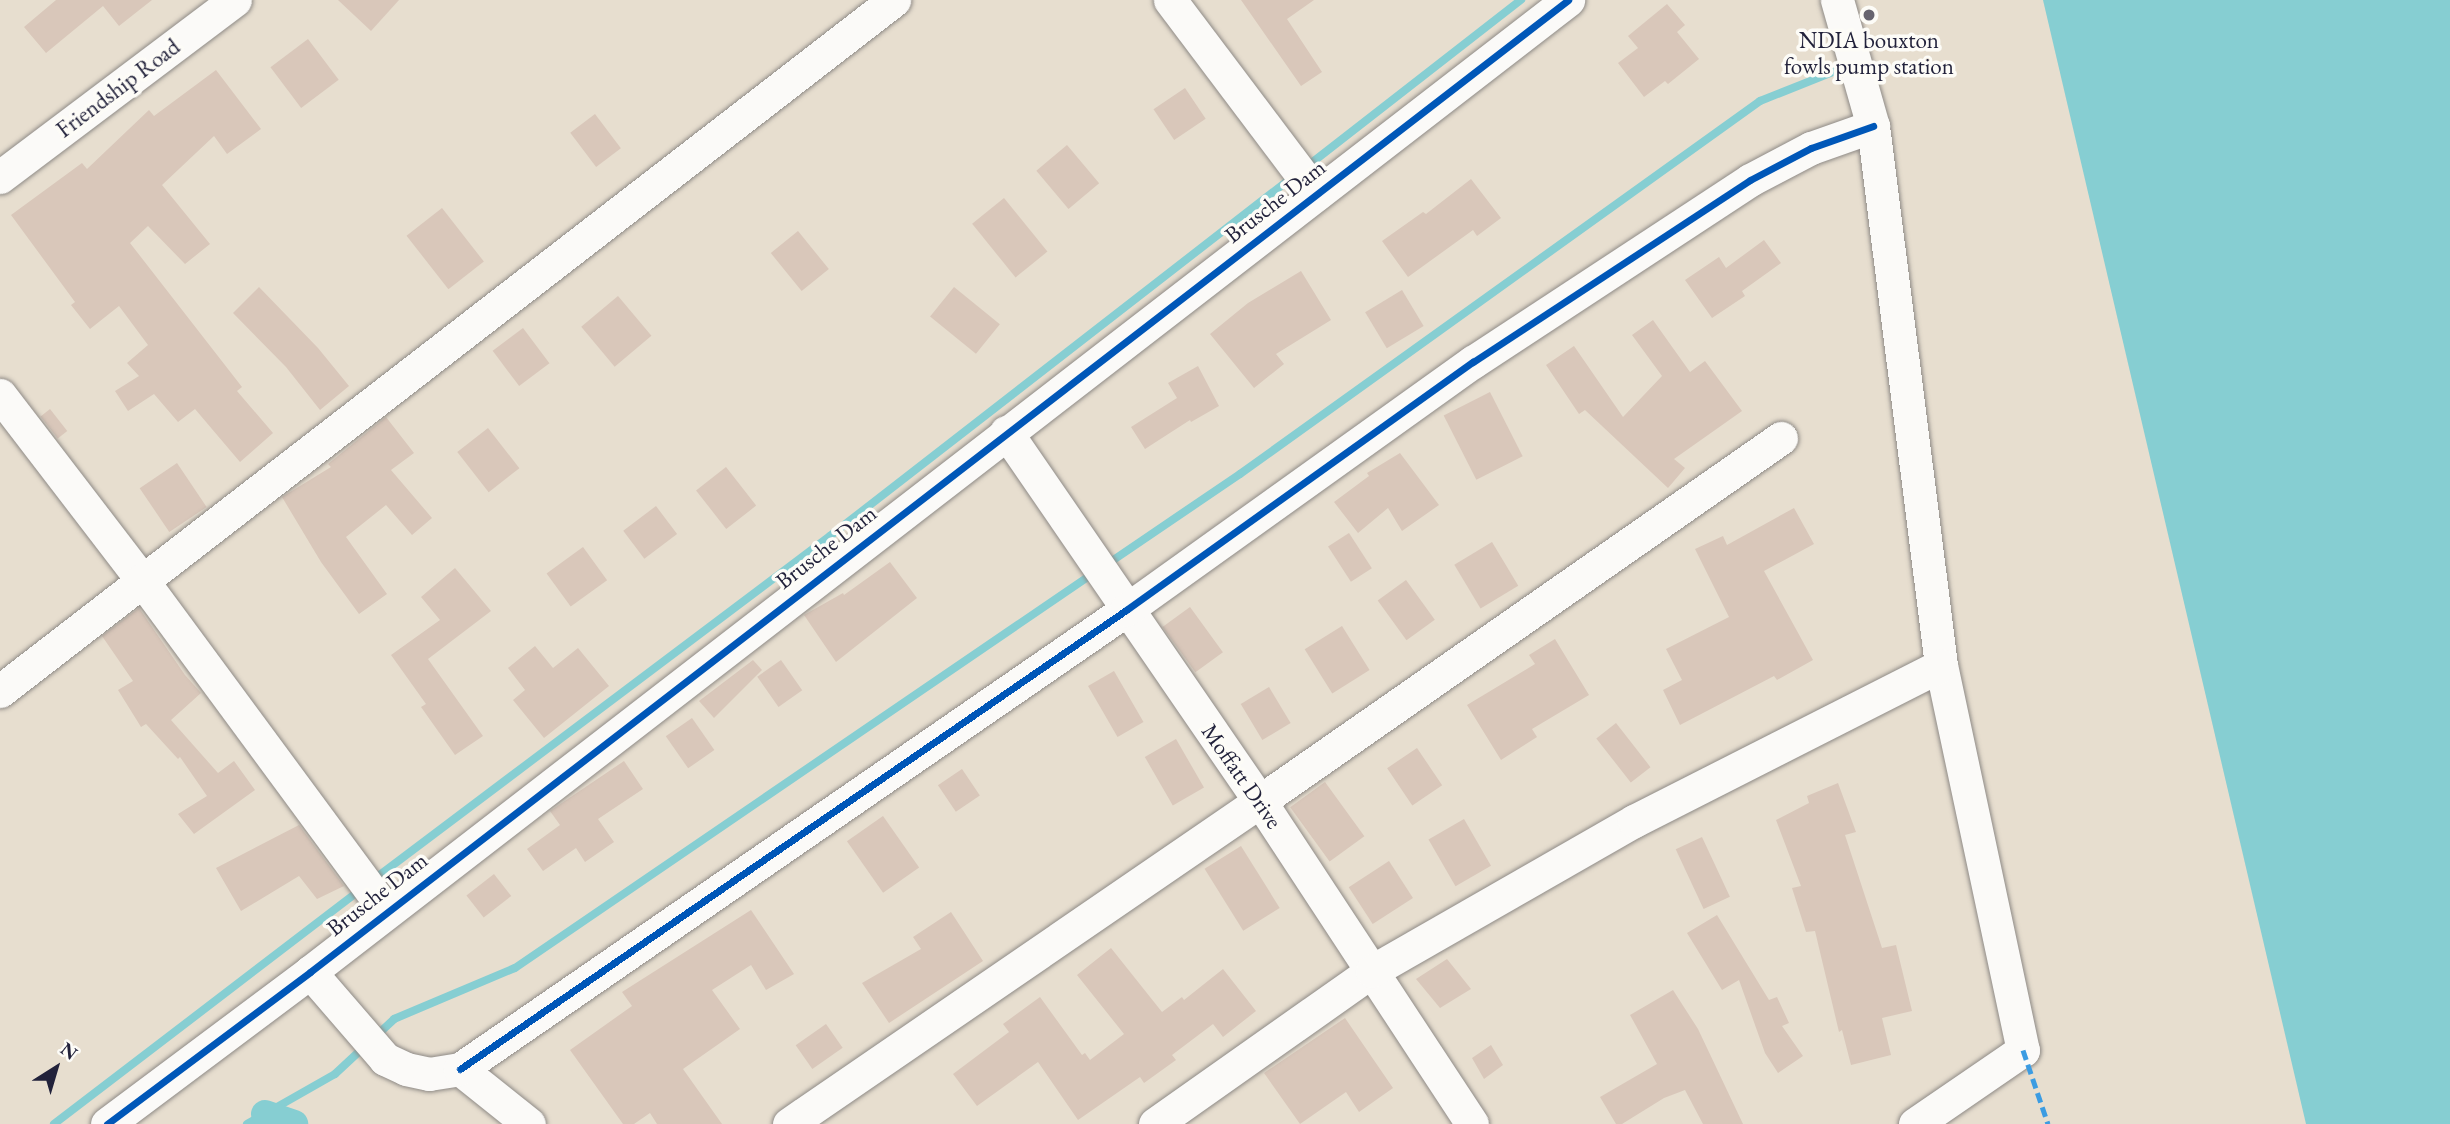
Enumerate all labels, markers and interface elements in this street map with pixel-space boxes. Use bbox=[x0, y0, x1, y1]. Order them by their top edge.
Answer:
marker: NDIA bouxton fowls pump station bbox=[1861, 7, 1877, 23]
place label: NDIA bouxton fowls pump station bbox=[1784, 26, 1954, 80]
street label: Friendship Road bbox=[51, 33, 185, 143]
street label: Brusche Dam bbox=[1219, 153, 1331, 249]
street label: Brusche Dam bbox=[770, 499, 882, 595]
street label: Moffatt Drive bbox=[1196, 718, 1288, 834]
street label: Brusche Dam bbox=[321, 846, 433, 942]
north arrow bbox=[21, 1033, 91, 1103]
text: N bbox=[55, 1036, 83, 1065]

